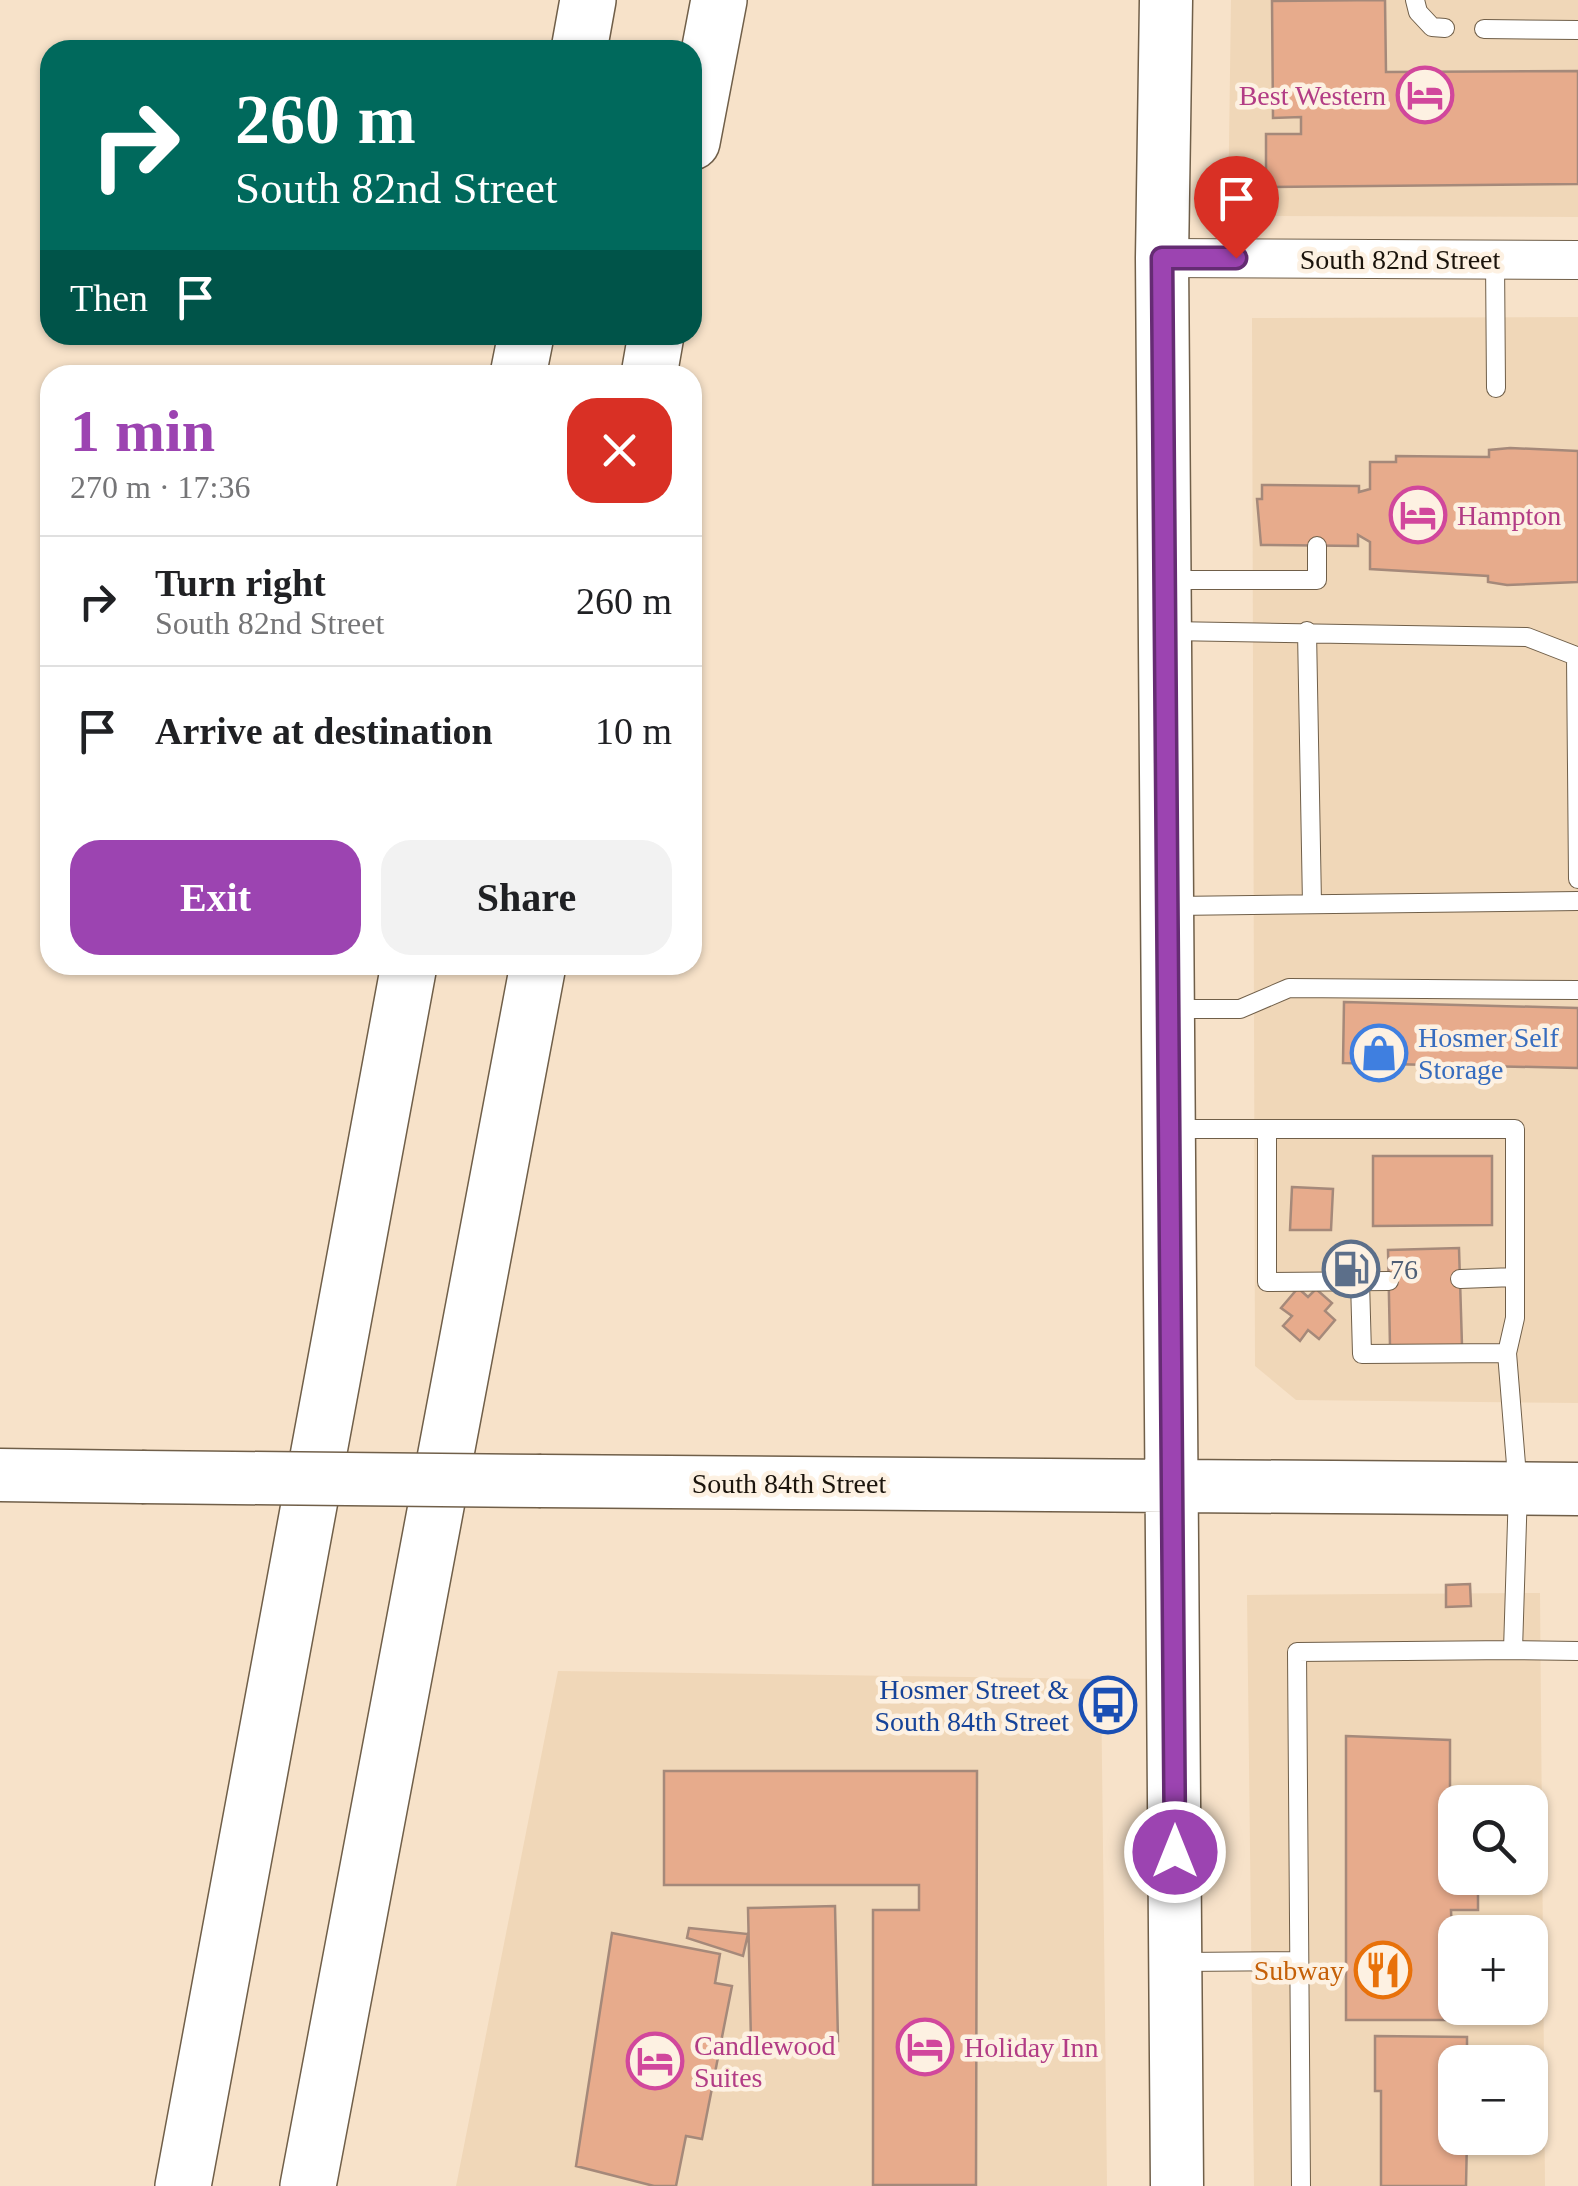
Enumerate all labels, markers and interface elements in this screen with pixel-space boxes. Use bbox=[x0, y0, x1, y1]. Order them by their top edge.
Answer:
hotel icon: Best Western bbox=[1395, 65, 1455, 125]
icon: right bbox=[70, 80, 200, 210]
place label: Best Western bbox=[1239, 80, 1386, 111]
text: 260 m bbox=[235, 81, 416, 158]
pin bbox=[1194, 156, 1279, 259]
text: South 82nd Street bbox=[235, 163, 558, 213]
icon: arrive bbox=[1209, 171, 1264, 226]
street label: South 82nd Street bbox=[1300, 244, 1501, 275]
icon: arrive bbox=[168, 270, 223, 325]
text: Then bbox=[70, 277, 148, 319]
text: 1 min bbox=[70, 398, 215, 464]
button: close bbox=[567, 398, 672, 503]
text: 270 m · 17:36 bbox=[70, 469, 250, 505]
hotel icon: Hampton bbox=[1388, 485, 1448, 545]
place label: Hampton bbox=[1457, 500, 1561, 531]
text: Turn right bbox=[155, 562, 326, 604]
icon: right bbox=[70, 574, 125, 629]
text: 260 m bbox=[576, 580, 672, 622]
text: South 82nd Street bbox=[155, 605, 384, 641]
icon: arrive bbox=[70, 704, 125, 759]
text: Arrive at destination bbox=[155, 710, 493, 752]
text: 10 m bbox=[595, 710, 672, 752]
button: Exit bbox=[70, 840, 361, 955]
button: Share bbox=[381, 840, 672, 955]
place label: Hosmer Self Storage bbox=[1418, 1022, 1559, 1085]
shop icon: Hosmer Self Storage bbox=[1349, 1023, 1409, 1083]
fuel station icon: 76 bbox=[1321, 1239, 1381, 1299]
place label: 76 bbox=[1390, 1254, 1418, 1285]
street label: South 84th Street bbox=[692, 1468, 886, 1499]
place label: Hosmer Street & South 84th Street bbox=[875, 1674, 1069, 1737]
bus stop icon: Hosmer Street & South 84th Street bbox=[1078, 1675, 1138, 1735]
map controls bbox=[1438, 1785, 1548, 2155]
button: search bbox=[1438, 1785, 1548, 1895]
position arrow bbox=[1123, 1800, 1227, 1904]
button: + bbox=[1438, 1915, 1548, 2025]
restaurant icon: Subway bbox=[1353, 1940, 1413, 2000]
place label: Subway bbox=[1254, 1955, 1344, 1986]
hotel icon: Holiday Inn bbox=[895, 2017, 955, 2077]
place label: Candlewood Suites bbox=[694, 2030, 836, 2093]
hotel icon: Candlewood Suites bbox=[625, 2031, 685, 2091]
place label: Holiday Inn bbox=[964, 2032, 1099, 2063]
button: − bbox=[1438, 2045, 1548, 2155]

